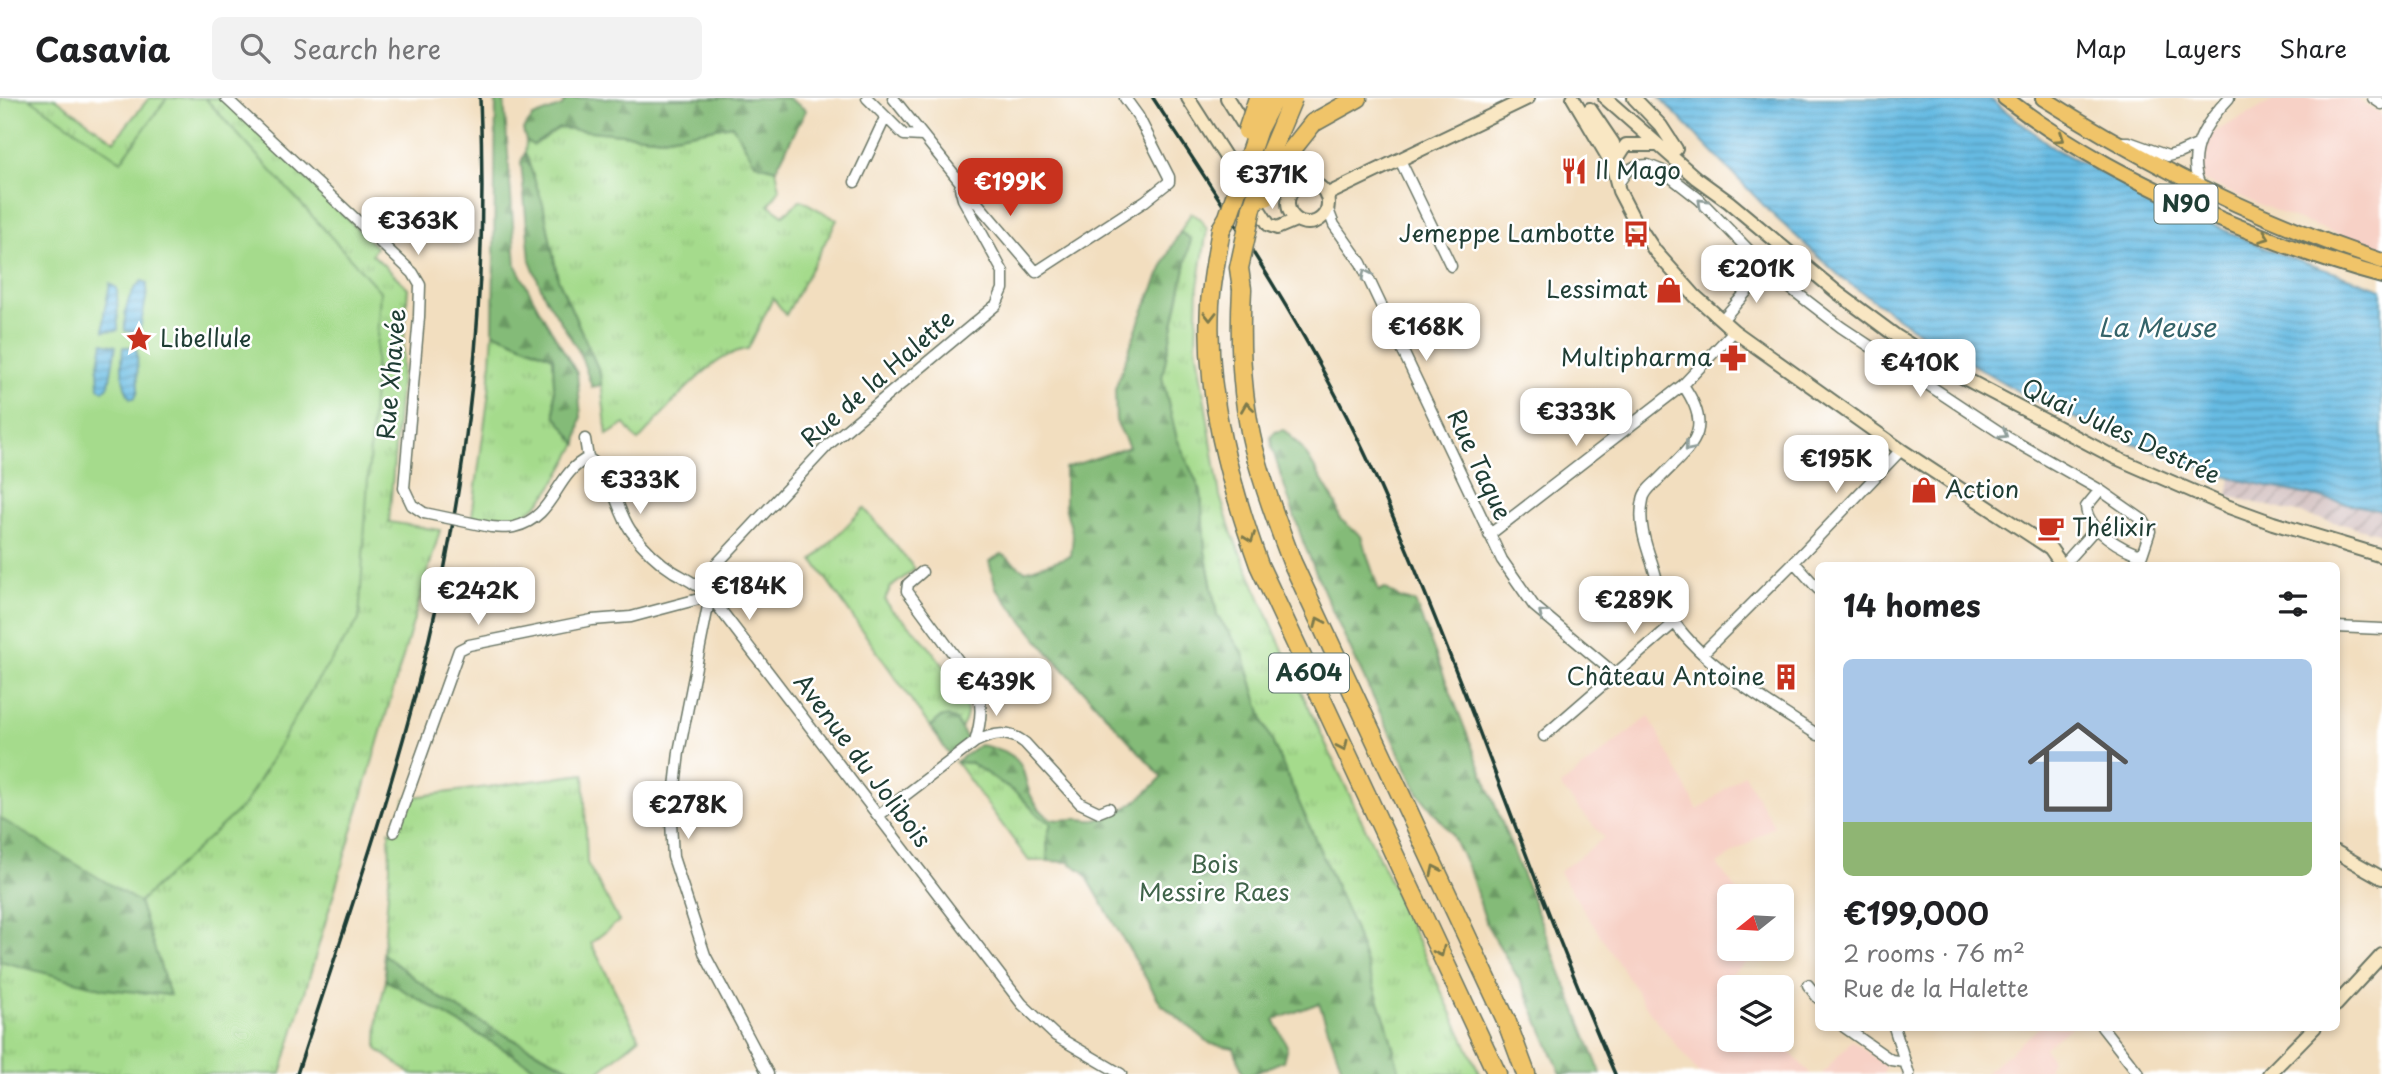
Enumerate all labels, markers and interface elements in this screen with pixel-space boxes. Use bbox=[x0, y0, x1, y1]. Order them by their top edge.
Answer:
search box bbox=[212, 17, 702, 80]
text: Casavia bbox=[35, 23, 170, 73]
icon: search bbox=[236, 29, 274, 67]
text: Search here bbox=[292, 29, 441, 68]
text: Map bbox=[2075, 30, 2126, 66]
text: Layers bbox=[2164, 30, 2241, 66]
text: Share bbox=[2279, 30, 2347, 66]
one-way arrow bbox=[2053, 130, 2066, 143]
place label: Il Mago bbox=[1595, 151, 1681, 187]
pin: €371K bbox=[1223, 152, 1321, 211]
text: €371K bbox=[1236, 156, 1308, 191]
restaurant icon: Il Mago bbox=[1559, 156, 1589, 186]
pin: €199K bbox=[961, 158, 1059, 218]
text: €199K bbox=[974, 163, 1046, 198]
road number: N90 bbox=[2154, 184, 2218, 223]
pin: €363K bbox=[369, 198, 467, 257]
one-way arrow bbox=[1698, 198, 1711, 211]
text: €363K bbox=[378, 202, 458, 237]
place label: Jemeppe Lambotte bbox=[1399, 214, 1615, 250]
bus stop icon: Jemeppe Lambotte bbox=[1621, 219, 1651, 249]
one-way arrow bbox=[2258, 229, 2270, 243]
pin: €201K bbox=[1707, 246, 1805, 305]
text: €201K bbox=[1717, 250, 1795, 285]
one-way arrow bbox=[1360, 269, 1374, 281]
place label: Lessimat bbox=[1546, 270, 1648, 306]
shop icon: Lessimat bbox=[1654, 275, 1684, 305]
street label: Rue de la Halette bbox=[792, 300, 962, 455]
pin: €168K bbox=[1377, 303, 1475, 363]
street label: Rue Xhavée bbox=[366, 307, 414, 441]
water label: La Meuse bbox=[2098, 307, 2218, 346]
text: €168K bbox=[1388, 308, 1464, 343]
one-way arrow bbox=[1202, 311, 1218, 322]
place label: Libellule bbox=[160, 319, 251, 355]
place icon: Libellule bbox=[124, 324, 154, 354]
place label: Multipharma bbox=[1561, 338, 1712, 374]
pin: €410K bbox=[1871, 340, 1969, 399]
pharmacy icon: Multipharma bbox=[1718, 343, 1748, 373]
text: €410K bbox=[1881, 344, 1959, 379]
street label: Quai Jules Destrée bbox=[2016, 368, 2227, 492]
pin: €333K bbox=[1527, 388, 1625, 448]
text: €333K bbox=[1536, 393, 1616, 428]
one-way arrow bbox=[1240, 401, 1255, 413]
street label: Rue Taque bbox=[1439, 403, 1522, 525]
one-way arrow bbox=[1995, 426, 2008, 439]
pin: €195K bbox=[1787, 436, 1885, 495]
one-way arrow bbox=[1685, 439, 1697, 452]
text: €195K bbox=[1800, 440, 1872, 475]
pin: €333K bbox=[591, 456, 689, 516]
text: €333K bbox=[600, 461, 680, 496]
place label: Action bbox=[1945, 470, 2019, 506]
shop icon: Action bbox=[1909, 475, 1939, 505]
place label: Thélixir bbox=[2072, 508, 2156, 544]
cafe icon: Thélixir bbox=[2036, 513, 2066, 543]
one-way arrow bbox=[1241, 532, 1255, 544]
pin: €184K bbox=[700, 562, 798, 622]
text: €184K bbox=[711, 567, 787, 602]
pin: €242K bbox=[429, 568, 527, 627]
text: €242K bbox=[437, 572, 519, 607]
pin: €289K bbox=[1585, 576, 1683, 636]
text: €289K bbox=[1595, 581, 1673, 616]
text: 14 homes bbox=[1843, 582, 1981, 627]
icon: filters bbox=[2274, 585, 2312, 623]
one-way arrow bbox=[1538, 609, 1551, 622]
one-way arrow bbox=[1313, 616, 1327, 629]
road number: A604 bbox=[1269, 653, 1349, 692]
place label: Château Antoine bbox=[1567, 657, 1765, 693]
pin: €439K bbox=[947, 658, 1045, 718]
building icon: Château Antoine bbox=[1771, 662, 1801, 692]
text: €439K bbox=[957, 663, 1035, 698]
street label: Avenue du Jolibois bbox=[786, 665, 941, 854]
icon: home bbox=[2015, 704, 2141, 830]
one-way arrow bbox=[1335, 739, 1349, 751]
pin: €278K bbox=[639, 782, 737, 841]
text: €278K bbox=[649, 786, 727, 821]
park label: Bois Messire Raes bbox=[1139, 845, 1289, 909]
one-way arrow bbox=[1430, 865, 1444, 877]
north arrow bbox=[1717, 884, 1794, 961]
map controls bbox=[1717, 884, 1794, 1052]
text: €199,000 bbox=[1843, 890, 1989, 935]
text: 2 rooms · 76 m² bbox=[1843, 935, 2025, 970]
one-way arrow bbox=[1431, 945, 1445, 957]
text: Rue de la Halette bbox=[1843, 970, 2029, 1005]
button: layers bbox=[1717, 975, 1794, 1052]

